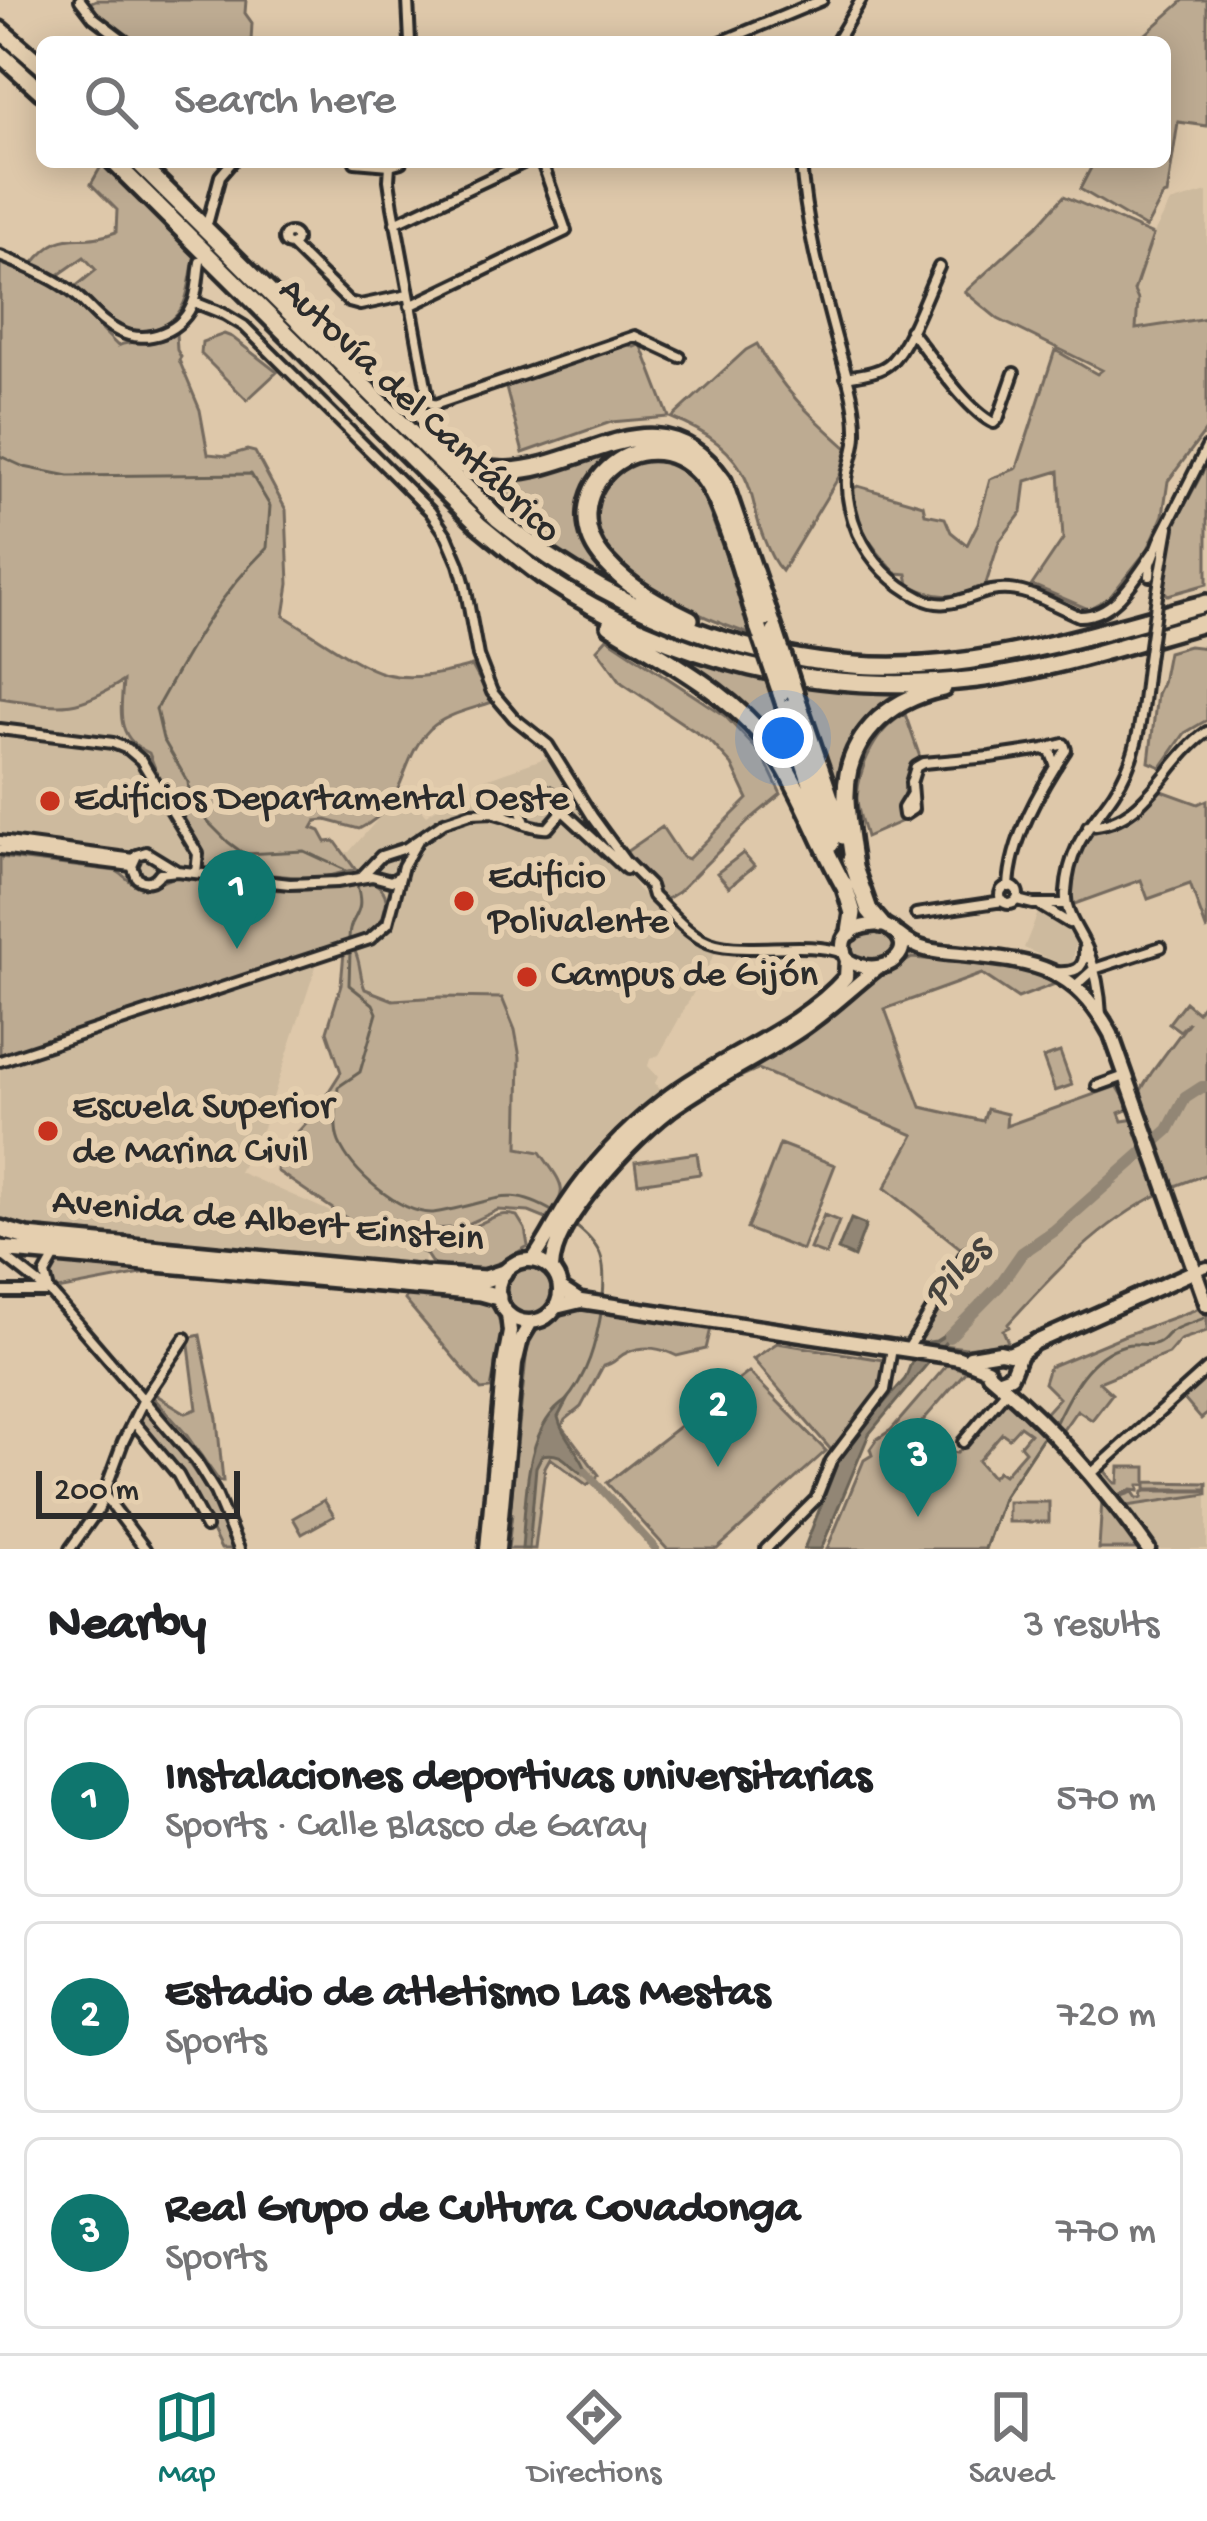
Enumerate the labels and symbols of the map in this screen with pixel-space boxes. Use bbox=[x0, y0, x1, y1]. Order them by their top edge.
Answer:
street label: Autovía del Cantábrico bbox=[267, 269, 569, 555]
your location bbox=[753, 708, 813, 768]
place label: Edificios Departamental Oeste bbox=[74, 778, 570, 824]
marker: Edificios Departamental Oeste bbox=[37, 788, 63, 814]
pin: 1 bbox=[198, 850, 276, 949]
place label: Edificio Polivalente bbox=[486, 856, 670, 947]
marker: Edificio Polivalente bbox=[451, 888, 477, 914]
place label: Campus de Gijón bbox=[551, 954, 818, 1000]
marker: Campus de Gijón bbox=[514, 964, 540, 990]
place label: Escuela Superior de Marina Civil bbox=[72, 1086, 337, 1177]
marker: Escuela Superior de Marina Civil bbox=[35, 1118, 61, 1144]
street label: Avenida de Albert Einstein bbox=[50, 1181, 486, 1265]
water label: Piles bbox=[914, 1226, 1006, 1320]
pin: 2 bbox=[679, 1368, 757, 1467]
pin: 3 bbox=[879, 1418, 957, 1517]
scale bar bbox=[36, 1465, 240, 1518]

